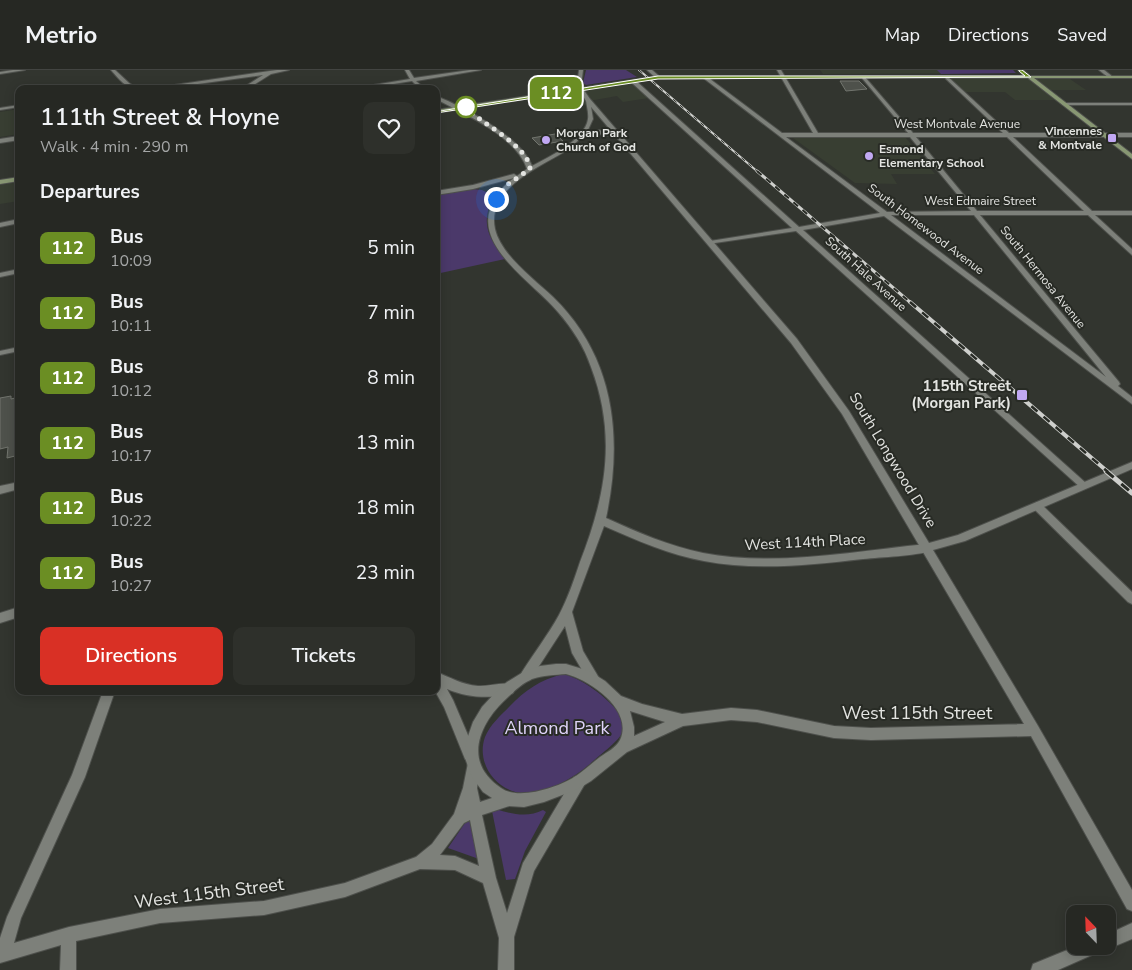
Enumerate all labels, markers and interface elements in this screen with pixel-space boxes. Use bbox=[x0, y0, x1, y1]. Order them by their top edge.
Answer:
text: Metrio bbox=[25, 19, 97, 51]
text: Map bbox=[885, 23, 920, 47]
text: Directions bbox=[948, 23, 1029, 47]
text: Saved bbox=[1057, 23, 1107, 47]
line badge: 112 bbox=[527, 77, 585, 109]
text: 112 bbox=[540, 81, 572, 105]
unlabelled marker bbox=[455, 96, 477, 118]
text: 111th Street & Hoyne bbox=[40, 101, 280, 133]
button: heart bbox=[363, 102, 415, 154]
street label: West Montvale Avenue bbox=[894, 116, 1020, 132]
place label: Vincennes & Montvale bbox=[1038, 123, 1102, 153]
place label: Morgan Park Church of God bbox=[556, 125, 636, 155]
marker: Vincennes & Montvale bbox=[1106, 132, 1118, 144]
marker: Morgan Park Church of God bbox=[540, 134, 552, 146]
text: Walk · 4 min · 290 m bbox=[40, 136, 188, 158]
place label: Esmond Elementary School bbox=[879, 141, 984, 171]
marker: Esmond Elementary School bbox=[863, 150, 875, 162]
text: Departures bbox=[40, 179, 140, 205]
street label: South Homewood Avenue bbox=[865, 180, 987, 278]
your location bbox=[484, 187, 509, 212]
street label: West Edmaire Street bbox=[924, 193, 1037, 209]
street label: South Hermosa Avenue bbox=[997, 222, 1089, 332]
text: Bus bbox=[110, 224, 143, 250]
street label: South Hale Avenue bbox=[822, 233, 910, 315]
text: 5 min bbox=[367, 235, 415, 261]
text: 112 bbox=[51, 236, 84, 260]
text: 10:09 bbox=[110, 250, 152, 272]
text: Bus bbox=[110, 289, 143, 315]
text: 7 min bbox=[367, 300, 415, 326]
text: 112 bbox=[51, 301, 84, 325]
text: 10:11 bbox=[110, 315, 152, 337]
text: Bus bbox=[110, 354, 143, 380]
text: 8 min bbox=[367, 365, 415, 391]
text: 112 bbox=[51, 366, 84, 390]
place label: 115th Street (Morgan Park) bbox=[911, 376, 1011, 413]
text: 10:12 bbox=[110, 380, 152, 402]
marker: 115th Street (Morgan Park) bbox=[1015, 388, 1029, 402]
street label: South Longwood Drive bbox=[845, 389, 941, 531]
text: Bus bbox=[110, 419, 143, 445]
text: 13 min bbox=[356, 430, 415, 456]
text: 112 bbox=[51, 431, 84, 455]
text: 10:17 bbox=[110, 445, 152, 467]
text: Bus bbox=[110, 484, 143, 510]
text: 18 min bbox=[356, 495, 415, 521]
text: 112 bbox=[51, 496, 84, 520]
text: 10:22 bbox=[110, 510, 152, 532]
street label: West 114th Place bbox=[744, 529, 866, 555]
text: Bus bbox=[110, 549, 143, 575]
text: 23 min bbox=[356, 560, 415, 586]
text: 112 bbox=[51, 561, 84, 585]
text: 10:27 bbox=[110, 575, 152, 597]
button: Directions bbox=[40, 627, 223, 685]
button: Tickets bbox=[233, 627, 415, 685]
street label: West 115th Street bbox=[842, 701, 993, 725]
park label: Almond Park bbox=[504, 716, 611, 740]
street label: West 115th Street bbox=[133, 872, 286, 914]
north arrow bbox=[1066, 905, 1116, 955]
map controls bbox=[1066, 905, 1116, 955]

